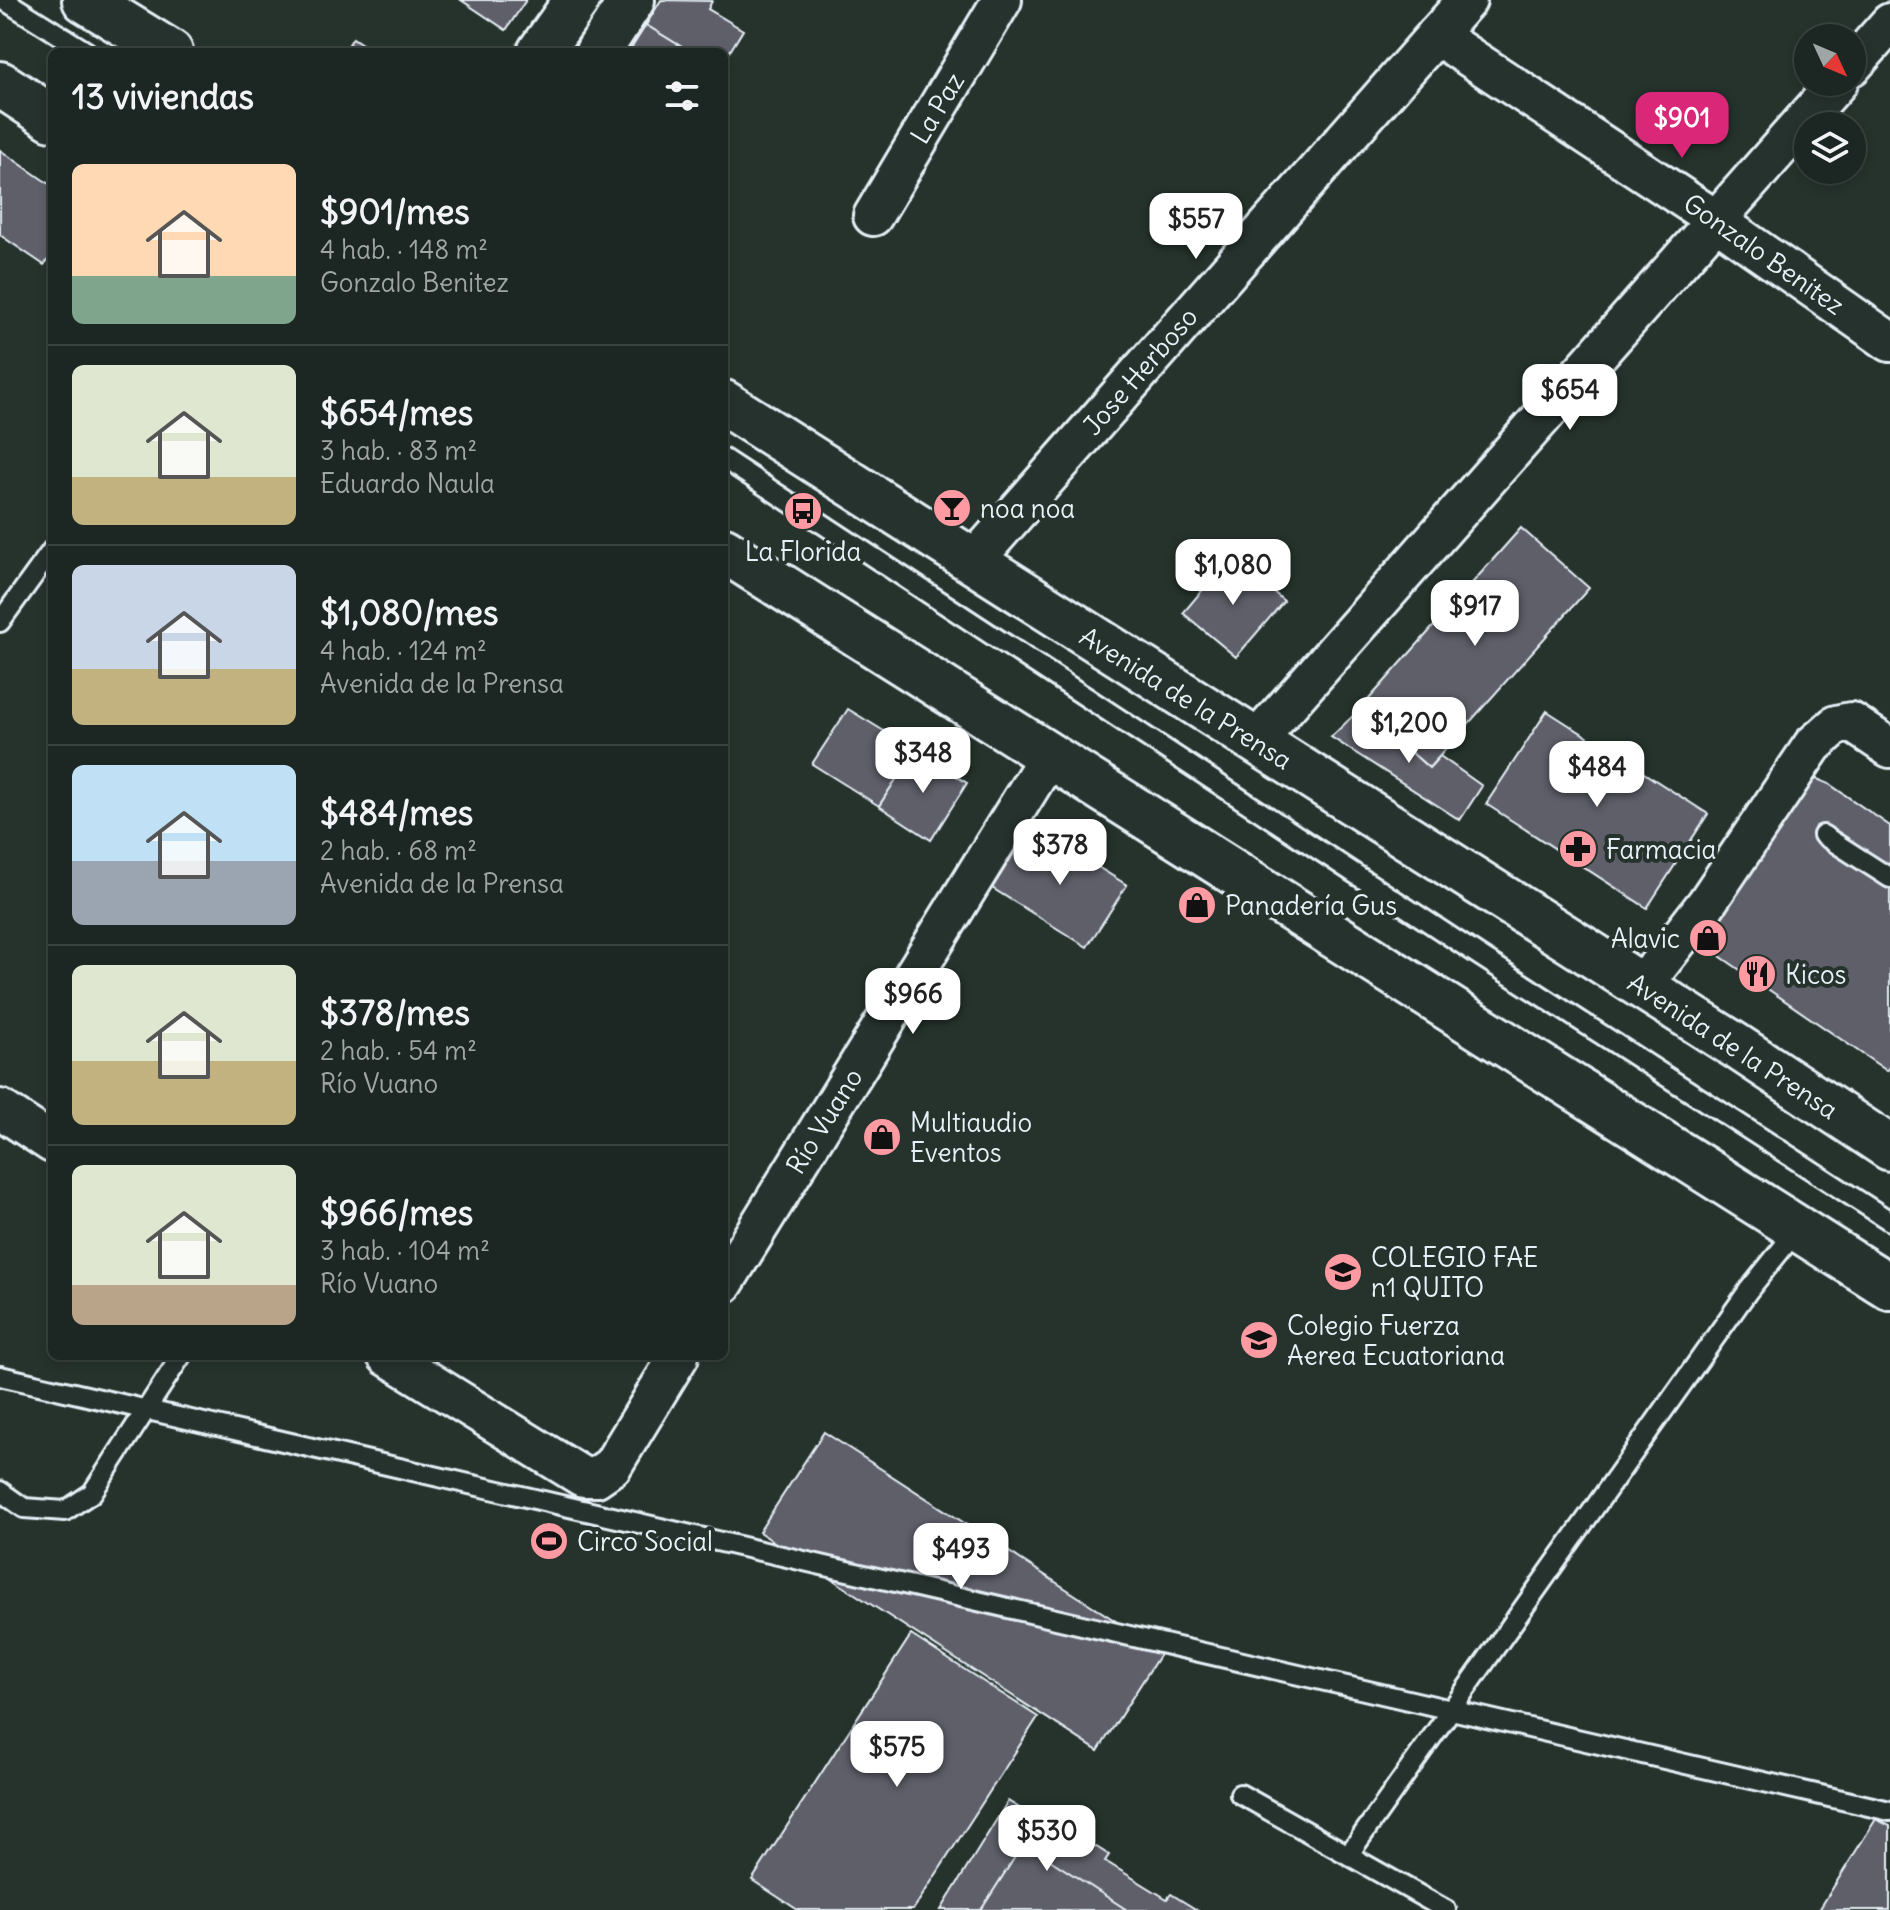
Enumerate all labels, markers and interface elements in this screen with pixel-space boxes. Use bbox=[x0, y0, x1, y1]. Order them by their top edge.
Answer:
north arrow bbox=[1794, 24, 1866, 96]
map controls bbox=[1794, 24, 1866, 184]
street label: La Paz bbox=[903, 66, 971, 150]
icon: filters bbox=[660, 74, 704, 118]
text: 13 viviendas bbox=[72, 75, 254, 118]
pin: $901 bbox=[1635, 92, 1729, 160]
text: $901 bbox=[1654, 101, 1710, 134]
button: layers bbox=[1794, 112, 1866, 184]
street label: Gonzalo Benitez bbox=[1677, 186, 1851, 322]
text: $901/mes bbox=[320, 190, 470, 233]
pin: $557 bbox=[1149, 193, 1243, 261]
icon: home bbox=[136, 196, 232, 292]
text: $557 bbox=[1167, 202, 1225, 235]
text: 4 hab. · 148 m² bbox=[320, 233, 488, 266]
text: Gonzalo Benitez bbox=[320, 266, 509, 299]
street label: Jose Herboso bbox=[1076, 300, 1204, 442]
pin: $654 bbox=[1523, 364, 1617, 432]
text: $654 bbox=[1540, 373, 1600, 406]
text: $654/mes bbox=[320, 391, 473, 434]
icon: home bbox=[136, 397, 232, 493]
text: 3 hab. · 83 m² bbox=[320, 434, 477, 467]
text: Eduardo Naula bbox=[320, 467, 495, 500]
bar icon: noa noa bbox=[931, 487, 973, 529]
bus stop icon: La Florida bbox=[782, 490, 824, 532]
place label: noa noa bbox=[980, 492, 1075, 525]
place label: La Florida bbox=[745, 535, 861, 568]
pin: $1,080 bbox=[1168, 539, 1298, 607]
text: $1,080 bbox=[1194, 548, 1272, 581]
pin: $917 bbox=[1428, 580, 1522, 648]
text: $917 bbox=[1449, 589, 1501, 622]
text: $1,080/mes bbox=[320, 591, 498, 634]
icon: home bbox=[136, 597, 232, 693]
street label: Avenida de la Prensa bbox=[1074, 619, 1298, 777]
text: 4 hab. · 124 m² bbox=[320, 634, 487, 667]
text: Avenida de la Prensa bbox=[320, 667, 564, 700]
pin: $1,200 bbox=[1344, 697, 1474, 765]
text: $1,200 bbox=[1370, 706, 1448, 739]
pin: $348 bbox=[876, 727, 970, 795]
text: $348 bbox=[893, 736, 953, 769]
pin: $484 bbox=[1550, 741, 1644, 809]
text: $484 bbox=[1567, 750, 1627, 783]
text: $484/mes bbox=[320, 791, 473, 834]
icon: home bbox=[136, 797, 232, 893]
pin: $378 bbox=[1013, 819, 1107, 887]
text: $378 bbox=[1032, 828, 1088, 861]
pharmacy icon: Farmacia bbox=[1557, 828, 1599, 870]
place label: Farmacia bbox=[1606, 833, 1716, 866]
text: 2 hab. · 68 m² bbox=[320, 834, 477, 867]
text: Avenida de la Prensa bbox=[320, 867, 564, 900]
shop icon: Panadería Gus bbox=[1176, 884, 1218, 926]
place label: Panadería Gus bbox=[1225, 889, 1397, 922]
shop icon: Alavic bbox=[1687, 917, 1729, 959]
place label: Alavic bbox=[1611, 922, 1680, 955]
restaurant icon: Kicos bbox=[1736, 953, 1778, 995]
place label: Kicos bbox=[1785, 958, 1846, 991]
street label: Avenida de la Prensa bbox=[1622, 966, 1844, 1126]
pin: $966 bbox=[866, 968, 960, 1036]
text: $966 bbox=[883, 977, 943, 1010]
text: $378/mes bbox=[320, 991, 470, 1034]
icon: home bbox=[136, 997, 232, 1093]
text: 2 hab. · 54 m² bbox=[320, 1034, 477, 1067]
street label: Río Vuano bbox=[779, 1062, 869, 1180]
text: Río Vuano bbox=[320, 1067, 438, 1100]
place label: Multiaudio Eventos bbox=[910, 1106, 1032, 1169]
shop icon: Multiaudio Eventos bbox=[861, 1116, 903, 1158]
text: $966/mes bbox=[320, 1191, 473, 1234]
icon: home bbox=[136, 1197, 232, 1293]
text: 3 hab. · 104 m² bbox=[320, 1234, 490, 1267]
place label: COLEGIO FAE n1 QUITO bbox=[1371, 1241, 1538, 1304]
school or university icon: COLEGIO FAE n1 QUITO bbox=[1322, 1251, 1364, 1293]
text: Río Vuano bbox=[320, 1267, 438, 1300]
place label: Colegio Fuerza Aerea Ecuatoriana bbox=[1287, 1309, 1505, 1372]
school or university icon: Colegio Fuerza Aerea Ecuatoriana bbox=[1238, 1319, 1280, 1361]
sports icon: Circo Social bbox=[528, 1520, 570, 1562]
pin: $493 bbox=[914, 1523, 1008, 1591]
place label: Circo Social bbox=[577, 1525, 713, 1558]
text: $493 bbox=[931, 1532, 991, 1565]
pin: $575 bbox=[850, 1721, 944, 1789]
text: $575 bbox=[868, 1730, 926, 1763]
pin: $530 bbox=[1000, 1805, 1094, 1873]
text: $530 bbox=[1016, 1814, 1078, 1847]

